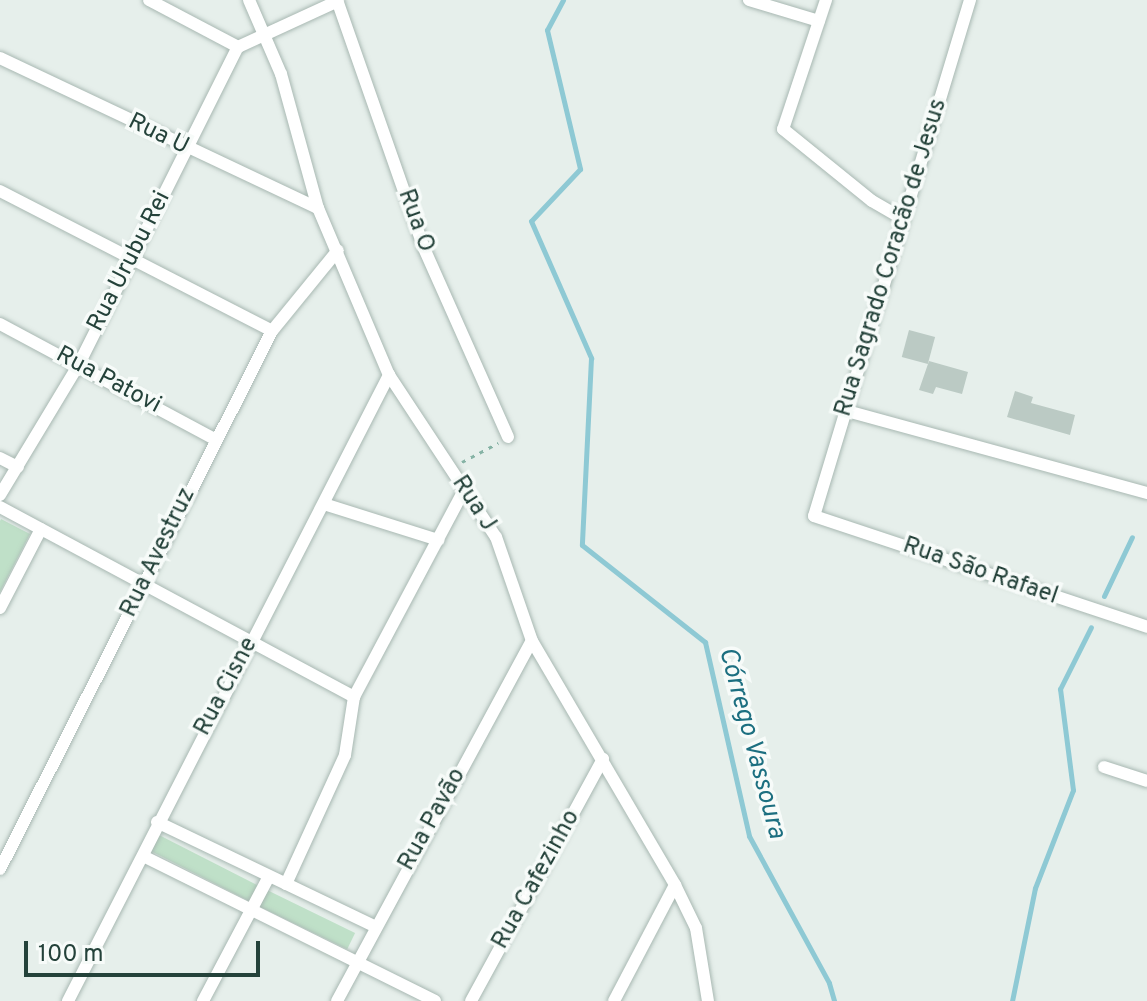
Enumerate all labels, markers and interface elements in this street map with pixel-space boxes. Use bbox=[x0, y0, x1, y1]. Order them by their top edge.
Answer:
street label: Rua Sagrado Coracão de Jesus bbox=[830, 96, 954, 420]
street label: Rua U bbox=[123, 108, 193, 162]
street label: Rua O bbox=[390, 186, 440, 256]
street label: Rua Urubu Rei bbox=[82, 187, 178, 337]
street label: Rua Patovi bbox=[50, 341, 166, 421]
street label: Rua J bbox=[444, 471, 502, 537]
street label: Rua Avestruz bbox=[115, 483, 203, 623]
street label: Rua São Rafael bbox=[899, 532, 1061, 612]
street label: Rua Cisne bbox=[189, 633, 265, 741]
water label: Córrego Vassoura bbox=[710, 643, 792, 843]
street label: Rua Pavão bbox=[393, 764, 473, 876]
street label: Rua Cafezinho bbox=[487, 805, 587, 955]
scale bar bbox=[28, 925, 264, 975]
text: 100 m bbox=[38, 940, 104, 970]

